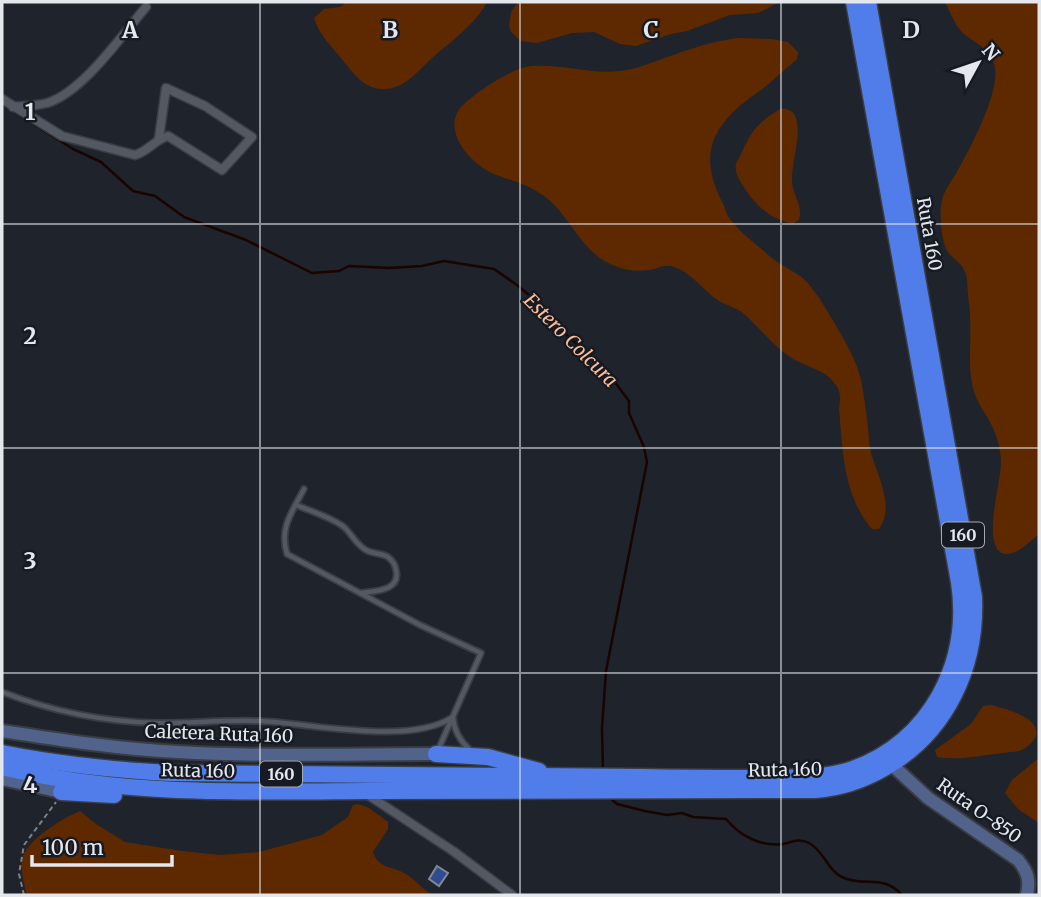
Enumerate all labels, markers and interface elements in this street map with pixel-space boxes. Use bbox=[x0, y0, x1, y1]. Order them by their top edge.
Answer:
text: A bbox=[121, 15, 139, 44]
text: B bbox=[382, 15, 398, 44]
text: C bbox=[643, 15, 659, 44]
text: D bbox=[902, 15, 920, 44]
north arrow bbox=[943, 28, 1013, 98]
text: N bbox=[977, 39, 1005, 66]
text: 1 bbox=[25, 97, 36, 126]
street label: Ruta 160 bbox=[912, 195, 947, 272]
water label: Estero Colcura bbox=[519, 288, 623, 392]
text: 2 bbox=[23, 321, 37, 350]
road number: 160 bbox=[942, 522, 984, 548]
text: 3 bbox=[23, 546, 37, 575]
street label: Caletera Ruta 160 bbox=[144, 719, 294, 748]
street label: Ruta 160 bbox=[748, 757, 822, 782]
street label: Ruta 160 bbox=[161, 758, 235, 783]
road number: 160 bbox=[260, 762, 302, 786]
text: 4 bbox=[23, 770, 38, 799]
street label: Ruta O-850 bbox=[933, 773, 1026, 848]
scale bar bbox=[32, 824, 172, 868]
text: 100 m bbox=[42, 834, 104, 861]

